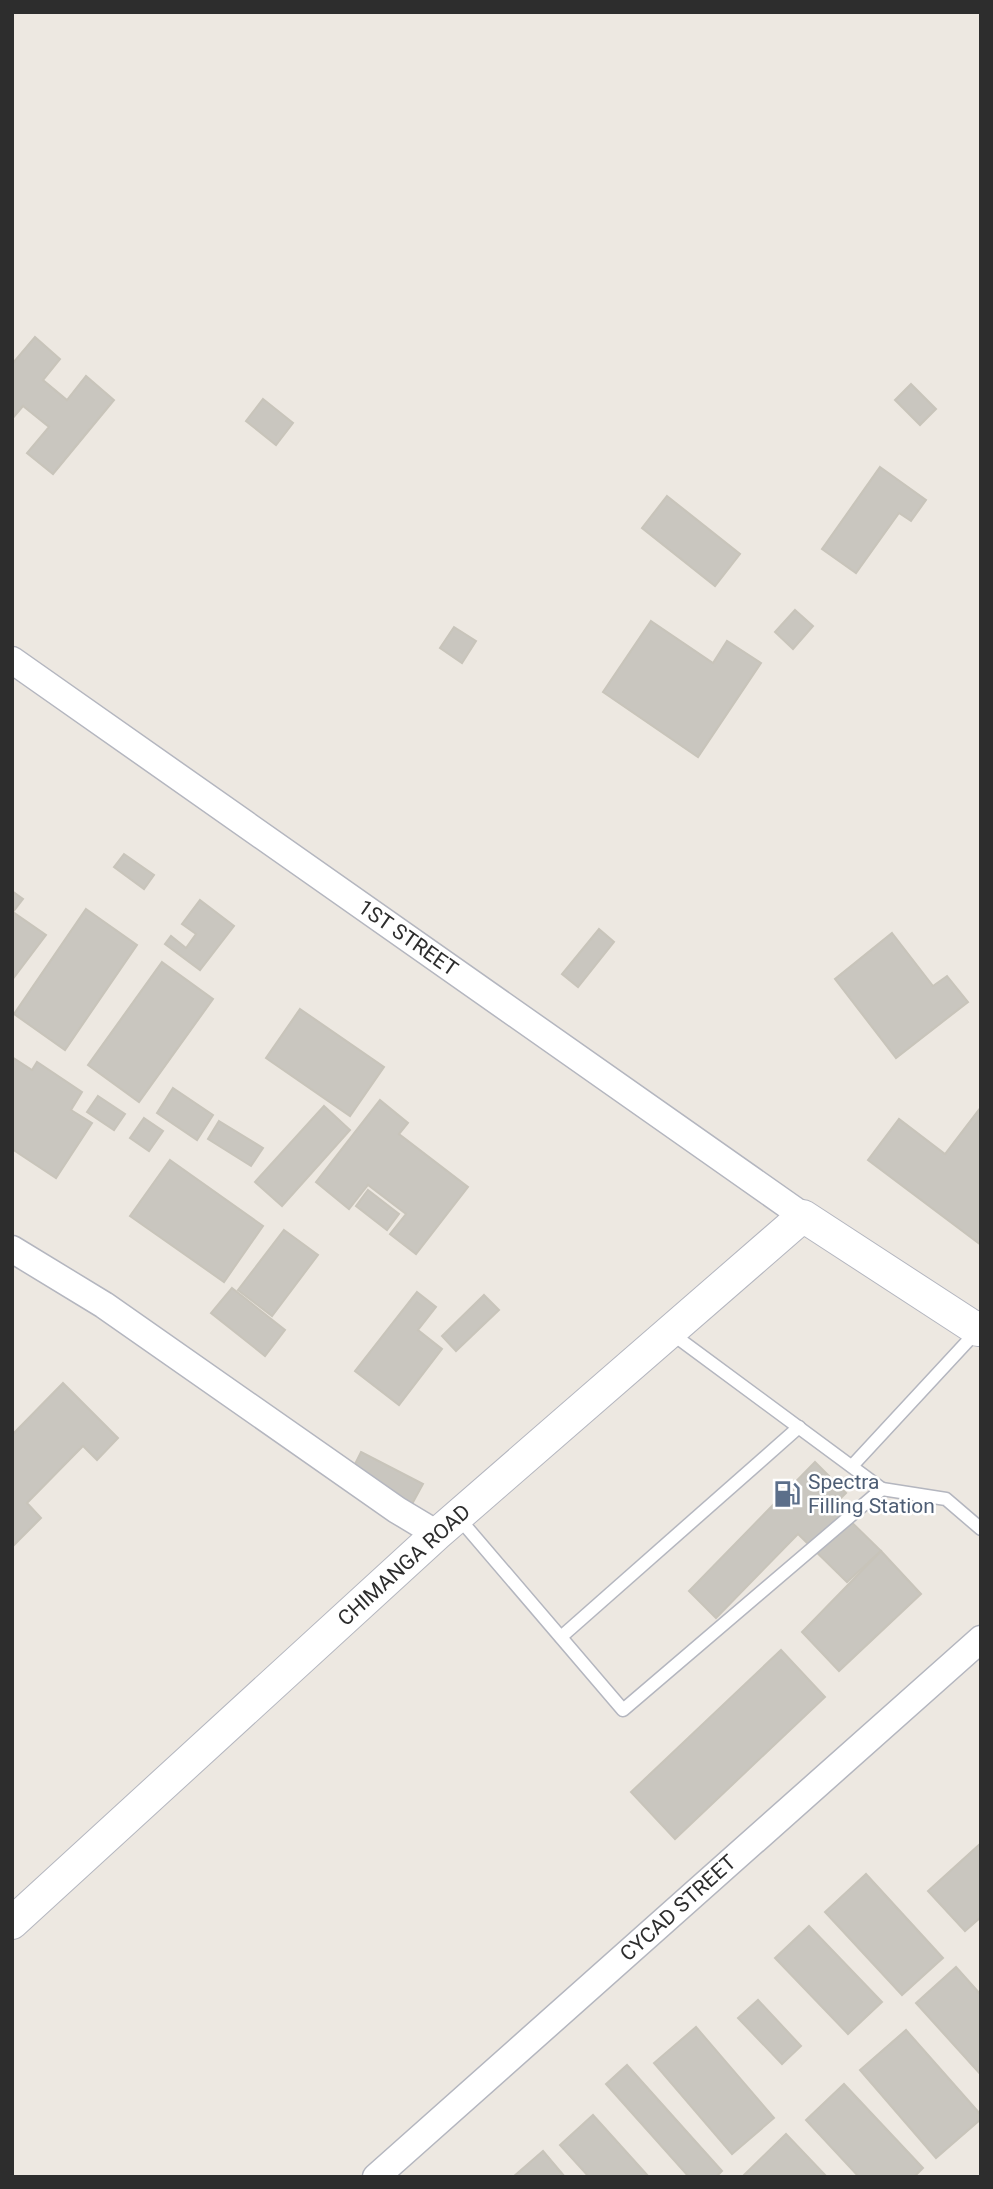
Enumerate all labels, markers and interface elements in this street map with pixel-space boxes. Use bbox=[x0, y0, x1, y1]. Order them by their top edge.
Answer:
street label: 1ST STREET bbox=[354, 895, 463, 981]
place label: Spectra Filling Station bbox=[808, 1470, 935, 1518]
fuel station icon: Spectra Filling Station bbox=[772, 1479, 802, 1509]
street label: CHIMANGA ROAD bbox=[333, 1499, 475, 1631]
street label: CYCAD STREET bbox=[615, 1850, 741, 1966]

